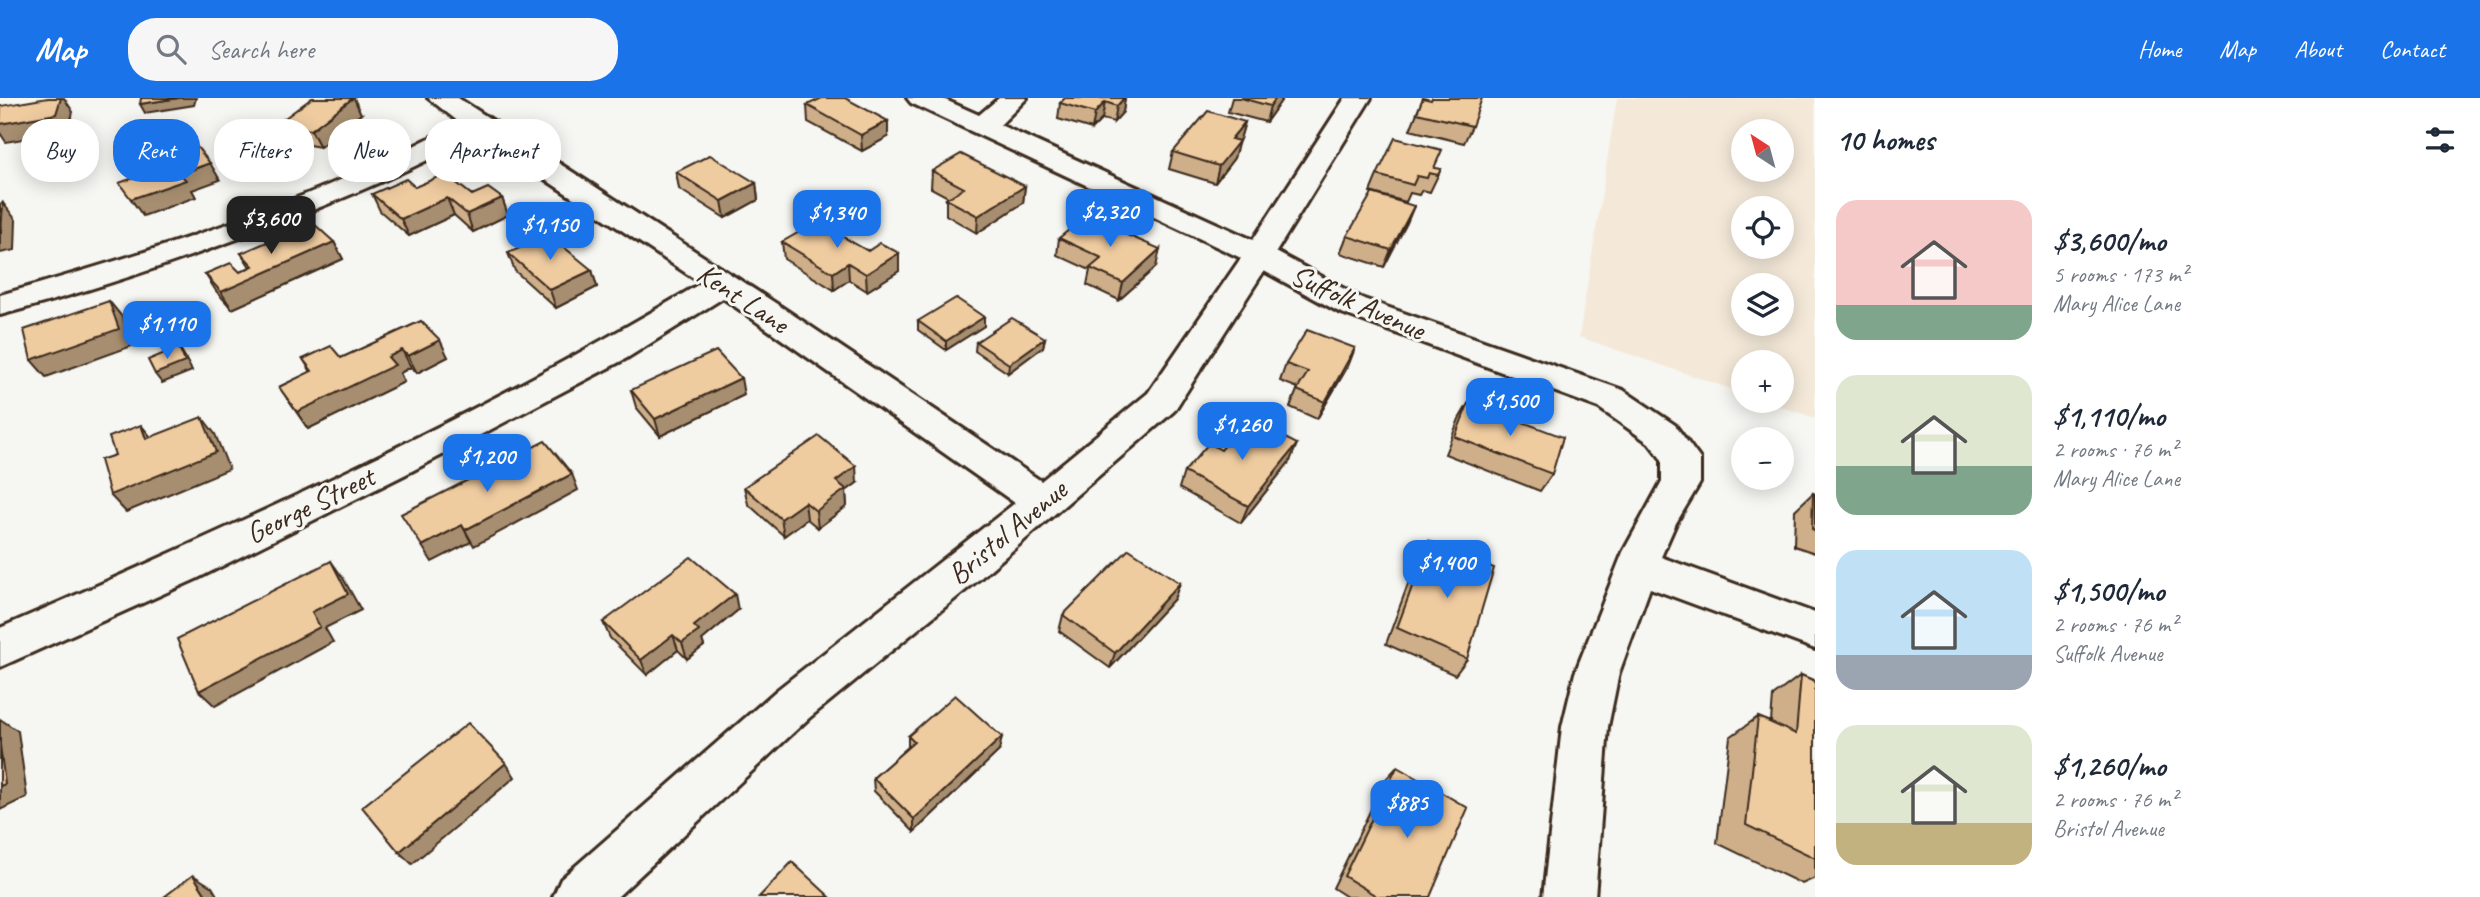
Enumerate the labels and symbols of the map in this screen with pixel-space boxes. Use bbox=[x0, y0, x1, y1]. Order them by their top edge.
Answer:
north arrow bbox=[1731, 119, 1794, 182]
pin: $1,340 bbox=[780, 190, 894, 250]
pin: $2,320 bbox=[1053, 190, 1167, 249]
pin: $3,600 bbox=[214, 197, 328, 256]
pin: $1,150 bbox=[493, 202, 607, 262]
street label: Kent Lane bbox=[690, 254, 798, 343]
street label: Suffolk Avenue bbox=[1285, 256, 1433, 349]
pin: $1,110 bbox=[110, 302, 224, 361]
pin: $1,500 bbox=[1453, 378, 1567, 438]
pin: $1,260 bbox=[1185, 402, 1299, 462]
pin: $1,200 bbox=[430, 434, 544, 494]
street label: George Street bbox=[240, 456, 383, 552]
street label: Bristol Avenue bbox=[940, 470, 1076, 593]
pin: $1,400 bbox=[1390, 540, 1504, 600]
pin: $885 bbox=[1366, 780, 1448, 840]

